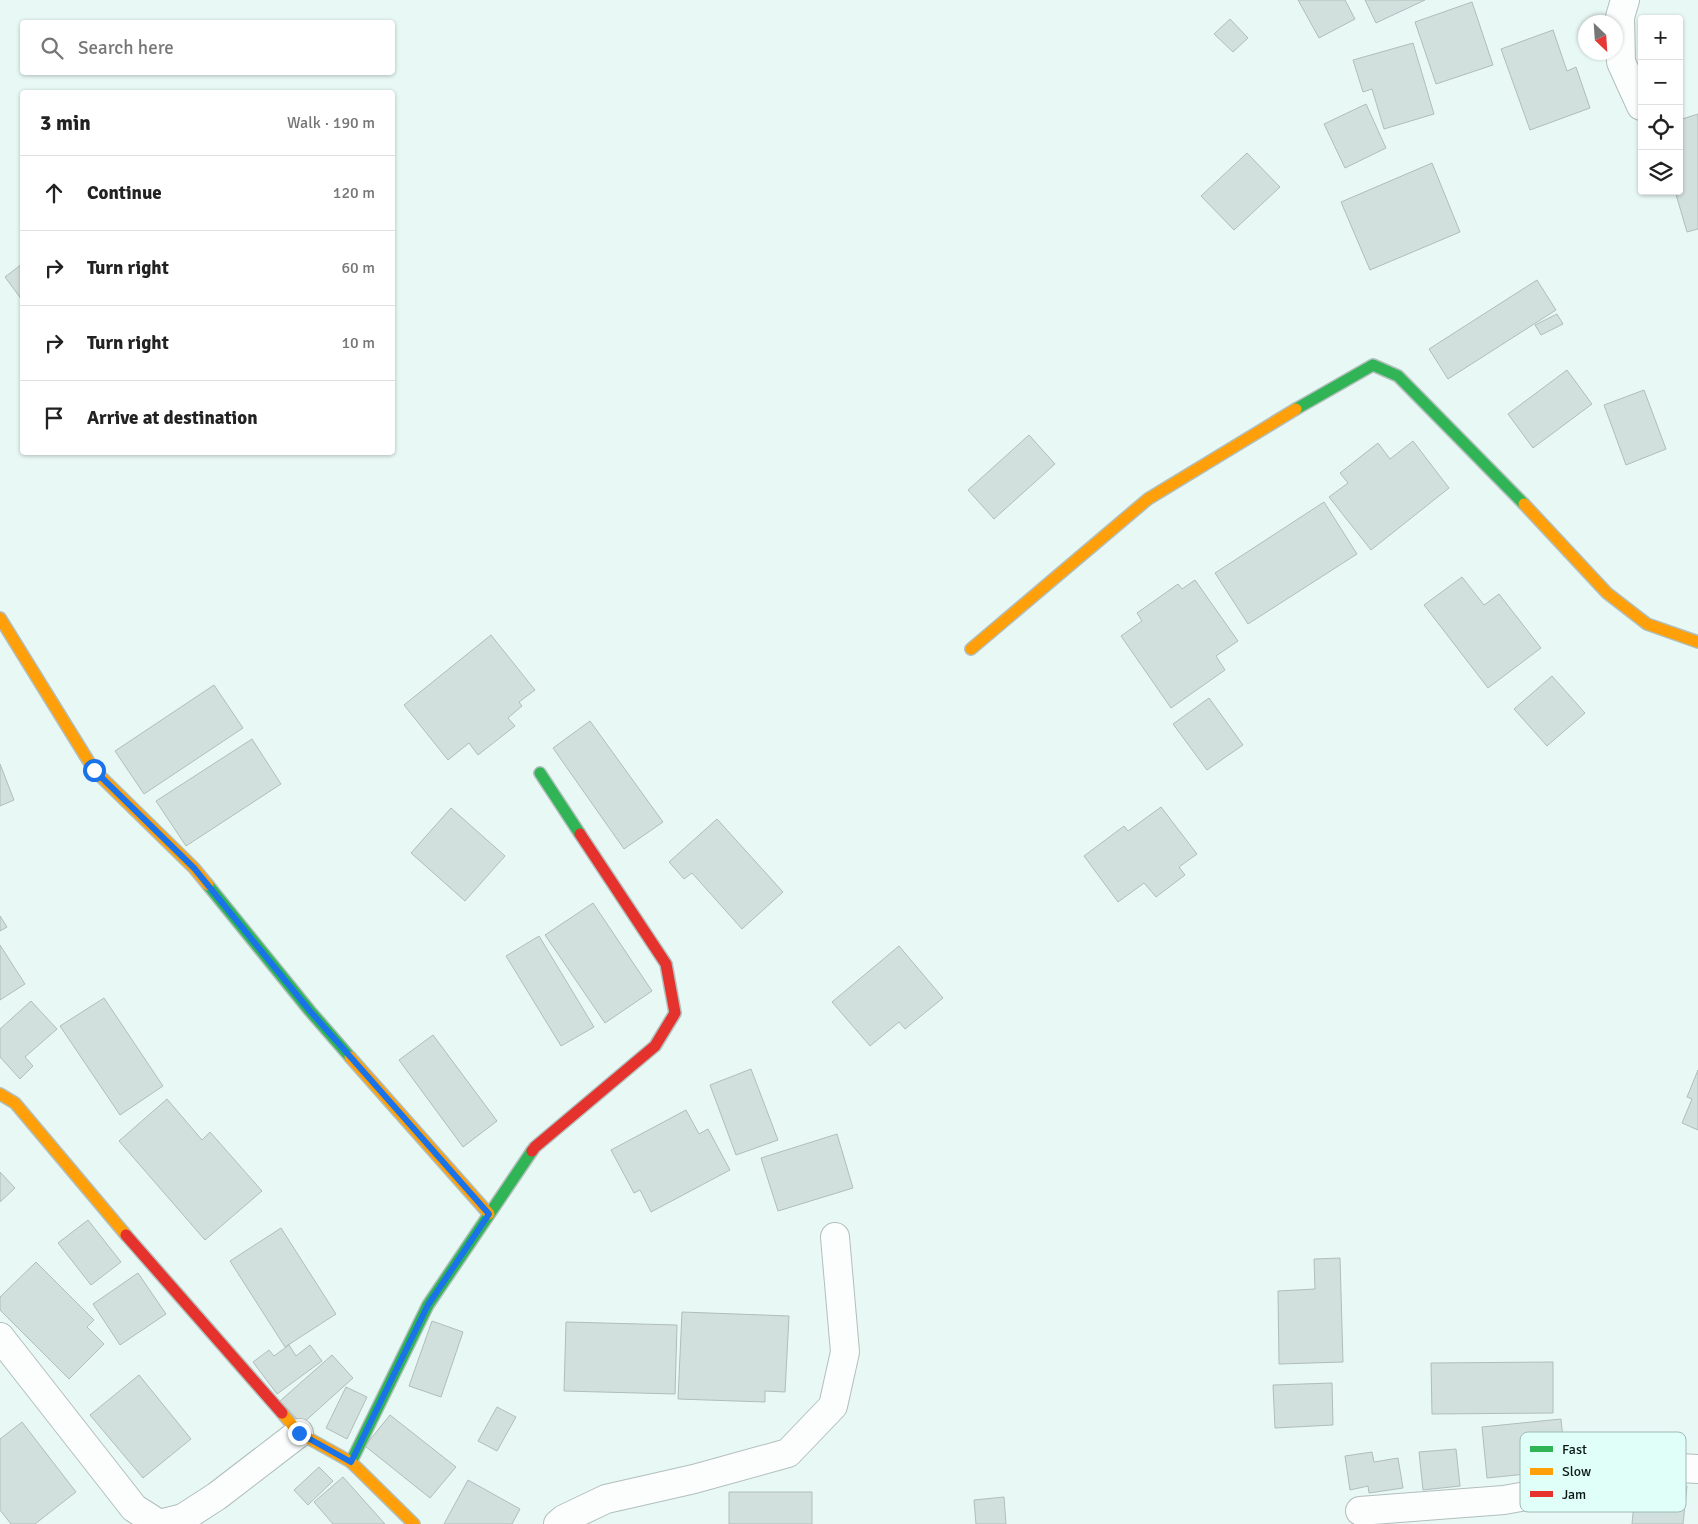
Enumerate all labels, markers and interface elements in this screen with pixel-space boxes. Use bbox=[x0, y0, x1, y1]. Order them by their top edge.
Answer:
north arrow bbox=[1578, 15, 1623, 60]
map controls bbox=[1638, 15, 1683, 195]
button: + bbox=[1638, 15, 1683, 60]
search box bbox=[20, 20, 395, 75]
icon: search bbox=[38, 34, 66, 62]
text: Search here bbox=[78, 36, 174, 60]
button: − bbox=[1638, 60, 1683, 105]
button: locate bbox=[1638, 105, 1683, 150]
text: 3 min bbox=[40, 110, 91, 136]
text: Walk · 190 m bbox=[287, 113, 375, 133]
button: layers bbox=[1638, 150, 1683, 195]
icon: ahead bbox=[40, 179, 68, 207]
text: Continue bbox=[87, 181, 162, 205]
text: 120 m bbox=[333, 183, 375, 203]
icon: right bbox=[40, 254, 68, 282]
text: Turn right bbox=[87, 256, 169, 280]
text: 60 m bbox=[341, 258, 375, 278]
icon: right bbox=[40, 329, 68, 357]
text: Turn right bbox=[87, 331, 169, 355]
text: 10 m bbox=[341, 333, 375, 353]
icon: arrive bbox=[40, 404, 68, 432]
text: Arrive at destination bbox=[87, 406, 258, 430]
route start bbox=[83, 759, 106, 782]
route end bbox=[288, 1422, 311, 1445]
legend bbox=[1520, 1432, 1686, 1512]
text: Fast bbox=[1562, 1441, 1587, 1458]
text: Slow bbox=[1562, 1463, 1591, 1480]
text: Jam bbox=[1562, 1486, 1586, 1503]

